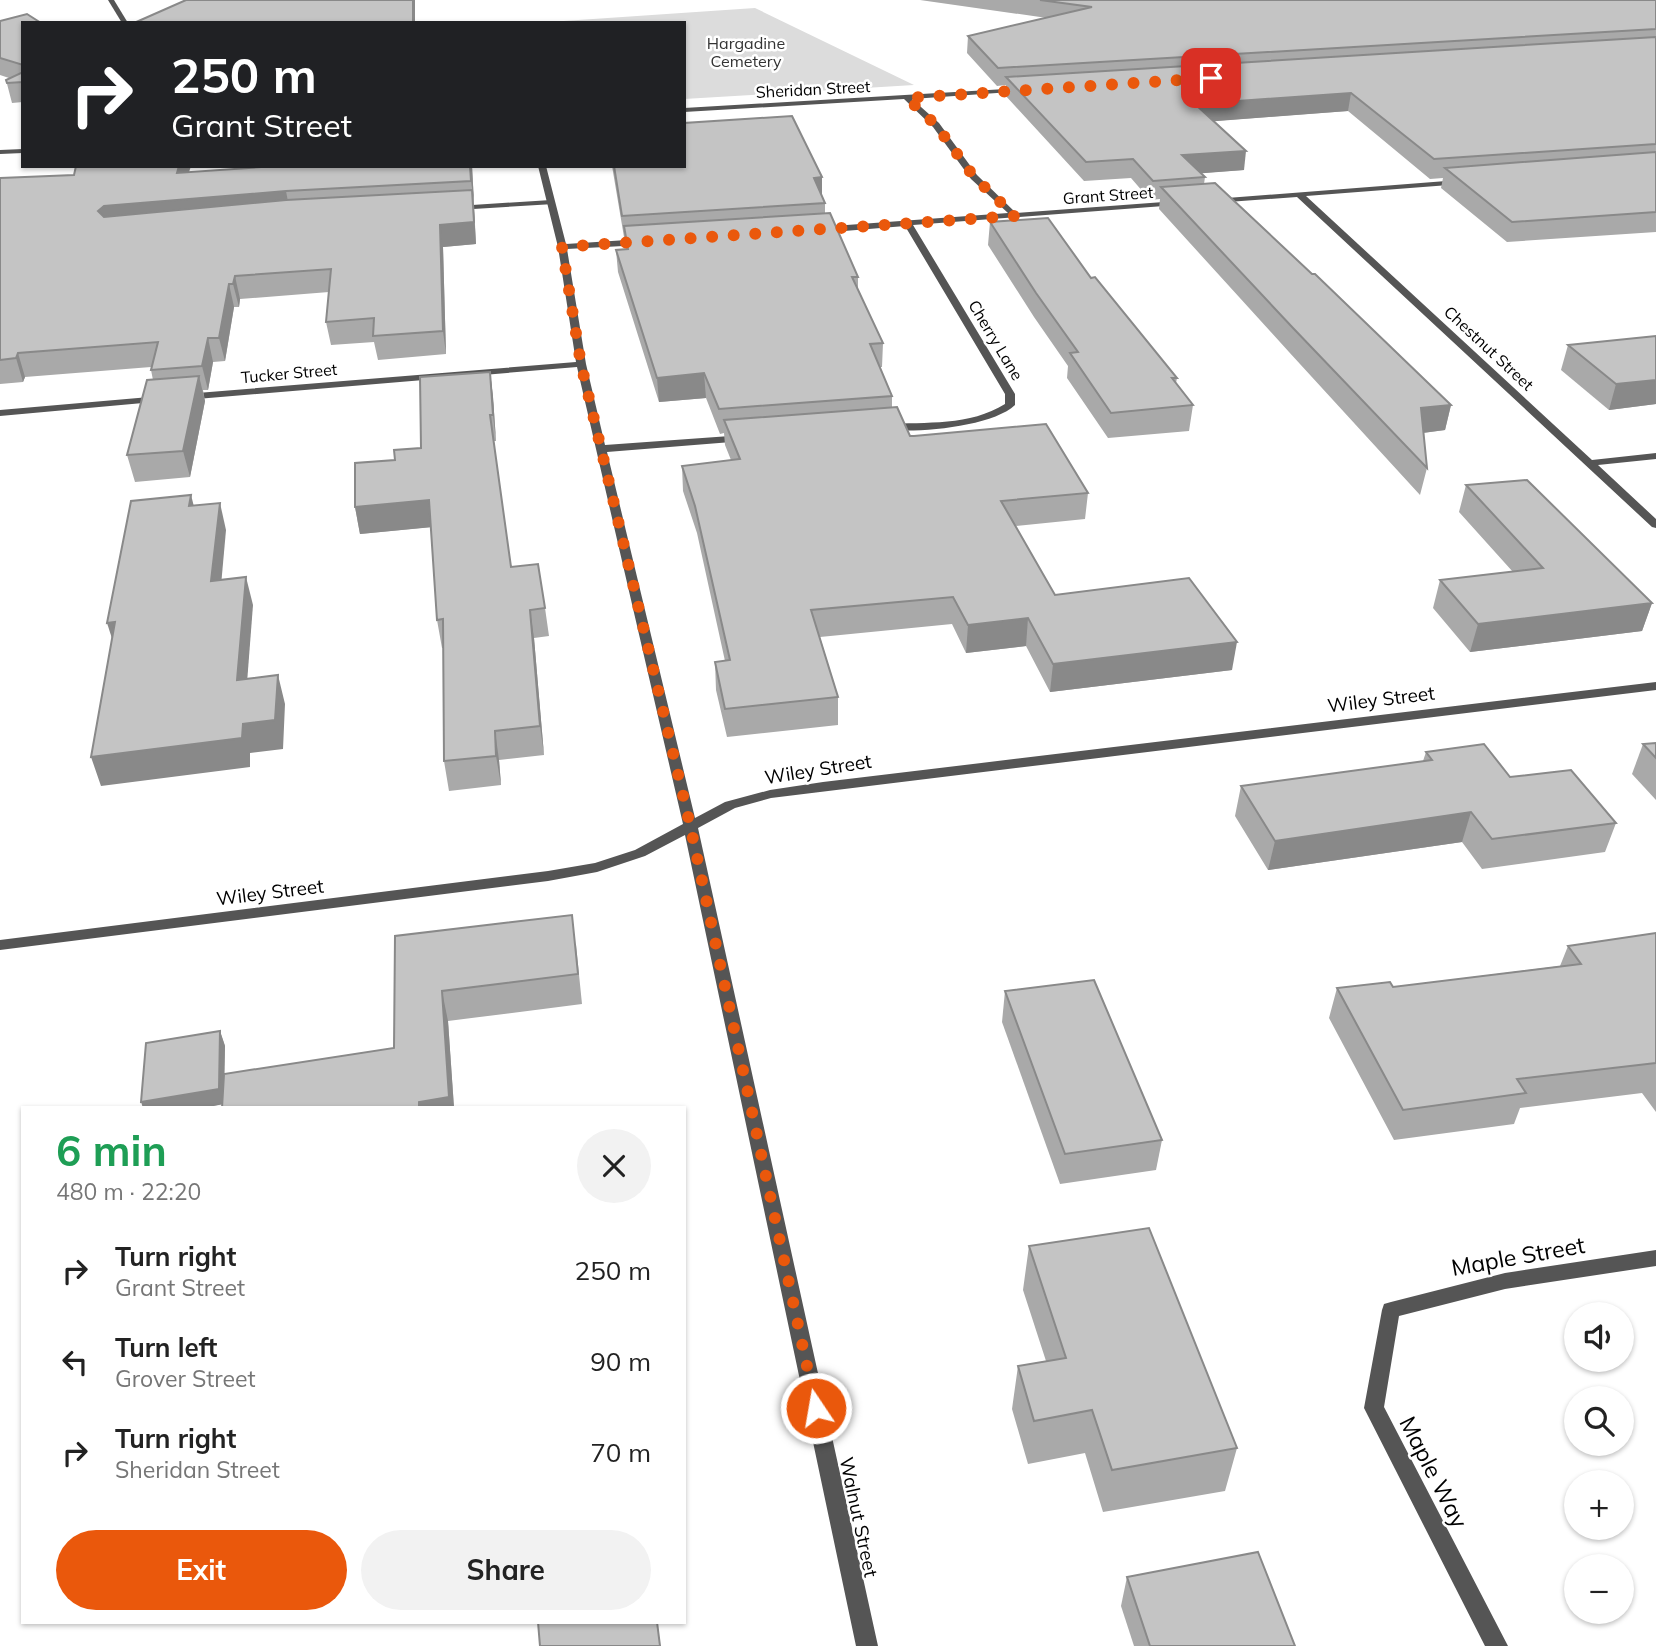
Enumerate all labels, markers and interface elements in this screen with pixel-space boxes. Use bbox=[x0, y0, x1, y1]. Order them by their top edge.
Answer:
park label: Hargadine Cemetery bbox=[707, 33, 785, 71]
text: 250 m bbox=[171, 44, 317, 105]
pin bbox=[1181, 48, 1241, 108]
icon: right bbox=[56, 49, 147, 140]
icon: arrive bbox=[1192, 59, 1230, 97]
street label: Sheridan Street bbox=[755, 76, 871, 102]
text: Grant Street bbox=[171, 105, 352, 145]
street label: Grant Street bbox=[1062, 182, 1154, 208]
street label: Cherry Lane bbox=[964, 296, 1028, 384]
street label: Chestnut Street bbox=[1440, 301, 1538, 395]
street label: Tucker Street bbox=[240, 359, 338, 387]
street label: Wiley Street bbox=[1326, 680, 1436, 717]
street label: Wiley Street bbox=[763, 749, 874, 789]
street label: Wiley Street bbox=[215, 873, 325, 910]
text: 6 min bbox=[56, 1124, 167, 1177]
button: close bbox=[577, 1129, 651, 1203]
text: 480 m · 22:20 bbox=[56, 1177, 201, 1206]
street label: Maple Street bbox=[1449, 1230, 1587, 1282]
text: Turn right bbox=[115, 1240, 236, 1273]
icon: right bbox=[56, 1252, 94, 1290]
text: 250 m bbox=[575, 1254, 651, 1287]
text: Grant Street bbox=[115, 1273, 245, 1302]
map controls bbox=[1564, 1302, 1634, 1624]
button: sound bbox=[1564, 1302, 1634, 1372]
text: Turn left bbox=[115, 1331, 217, 1364]
icon: left bbox=[56, 1343, 94, 1381]
text: 90 m bbox=[590, 1345, 651, 1378]
text: Grover Street bbox=[115, 1364, 256, 1393]
position arrow bbox=[779, 1371, 853, 1445]
button: search bbox=[1564, 1386, 1634, 1456]
street label: Maple Way bbox=[1394, 1411, 1474, 1533]
text: Turn right bbox=[115, 1422, 236, 1455]
icon: right bbox=[56, 1434, 94, 1472]
text: 70 m bbox=[590, 1436, 651, 1469]
text: Sheridan Street bbox=[115, 1455, 280, 1484]
street label: Walnut Street bbox=[835, 1455, 884, 1580]
button: + bbox=[1564, 1470, 1634, 1540]
button: Exit bbox=[56, 1530, 347, 1610]
button: Share bbox=[361, 1530, 651, 1610]
button: − bbox=[1564, 1554, 1634, 1624]

